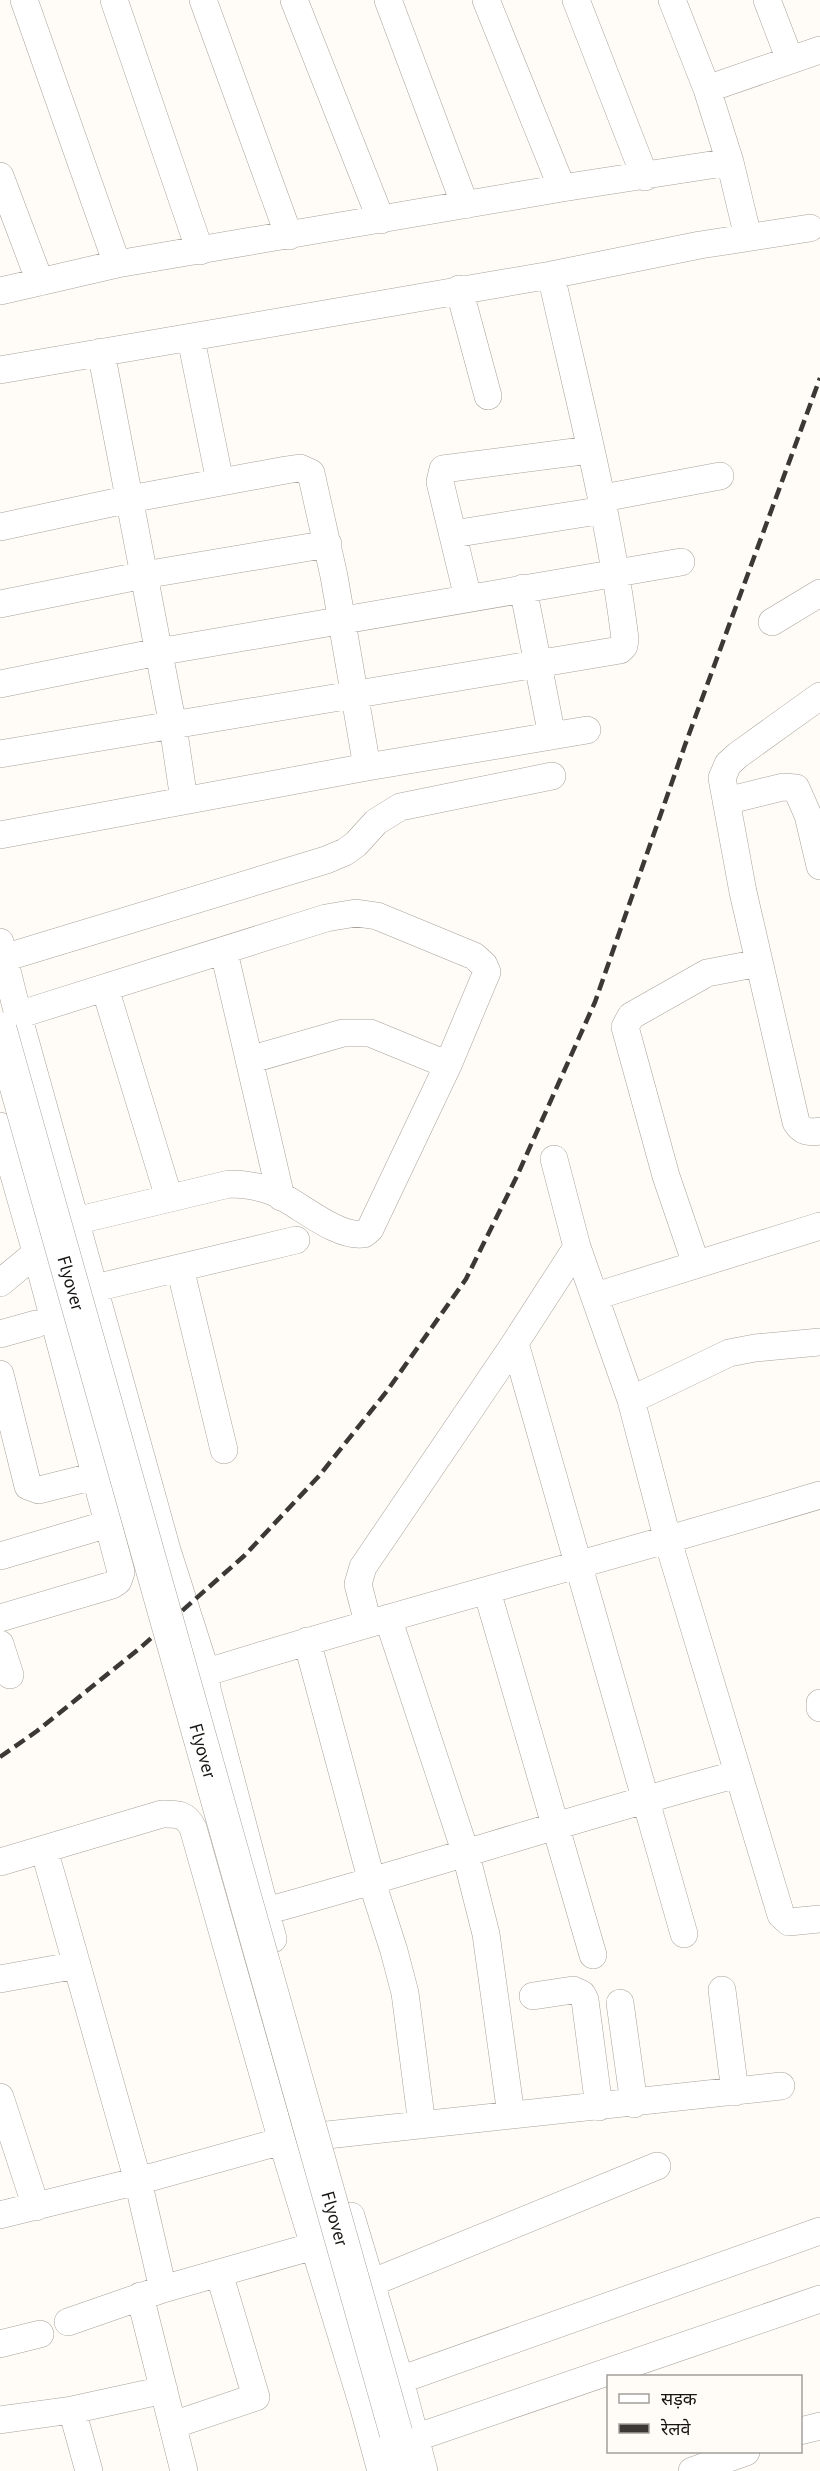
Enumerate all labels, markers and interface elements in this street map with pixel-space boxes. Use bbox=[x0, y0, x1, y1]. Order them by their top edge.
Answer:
street label: Flyover bbox=[53, 1253, 90, 1313]
street label: Flyover bbox=[185, 1721, 222, 1781]
street label: Flyover bbox=[317, 2189, 354, 2249]
legend bbox=[607, 2375, 802, 2453]
text: सड़क bbox=[661, 2387, 698, 2410]
text: रेलवे bbox=[660, 2417, 692, 2440]

